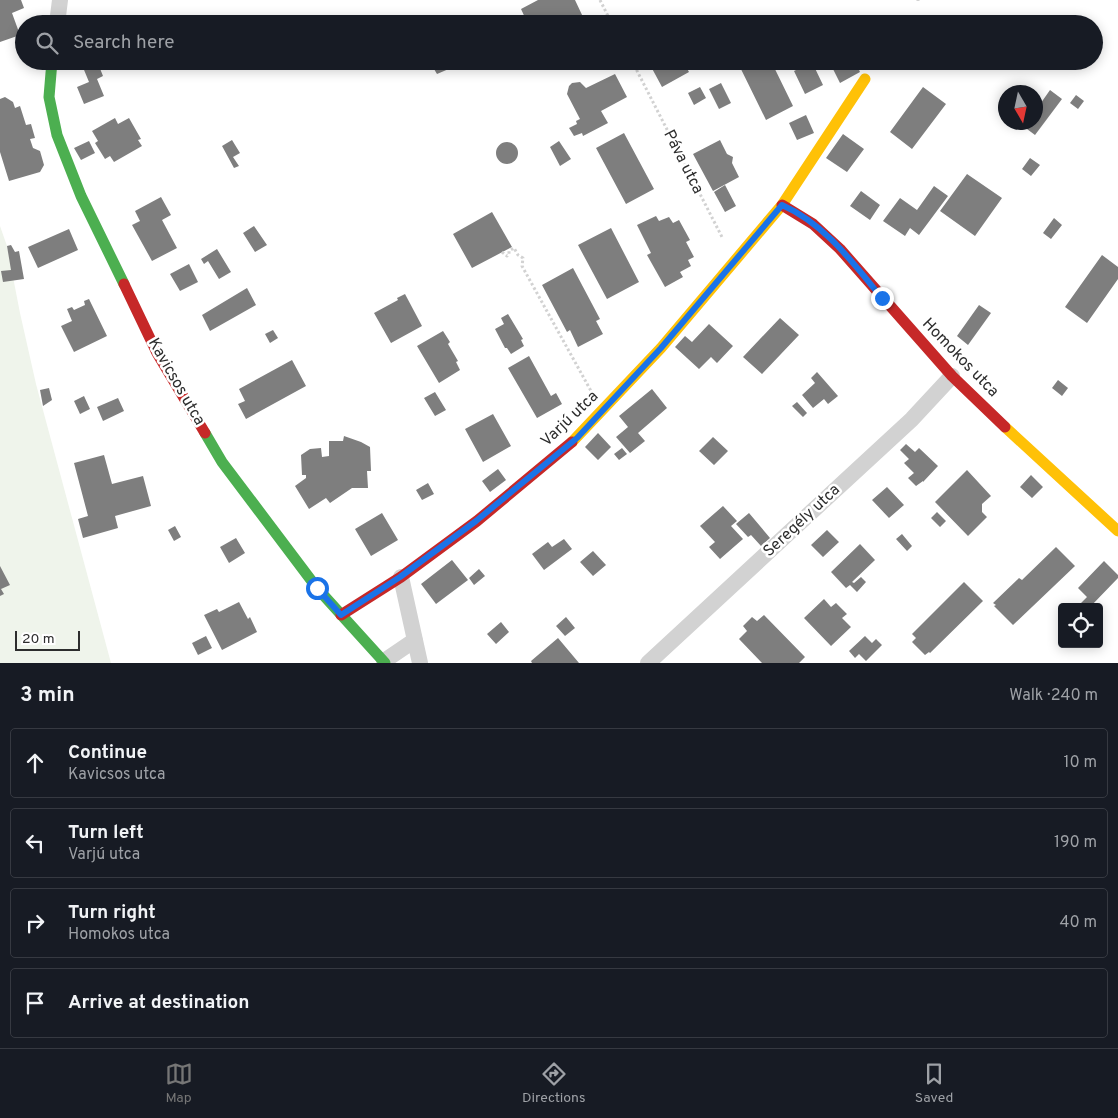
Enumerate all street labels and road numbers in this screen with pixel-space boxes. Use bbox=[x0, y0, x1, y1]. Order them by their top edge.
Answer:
street label: Páva utca bbox=[658, 127, 708, 197]
street label: Homokos utca bbox=[917, 314, 1003, 402]
street label: Kavicsos utca bbox=[143, 335, 209, 429]
street label: Varjú utca bbox=[537, 387, 603, 451]
street label: Seregély utca bbox=[759, 480, 845, 562]

